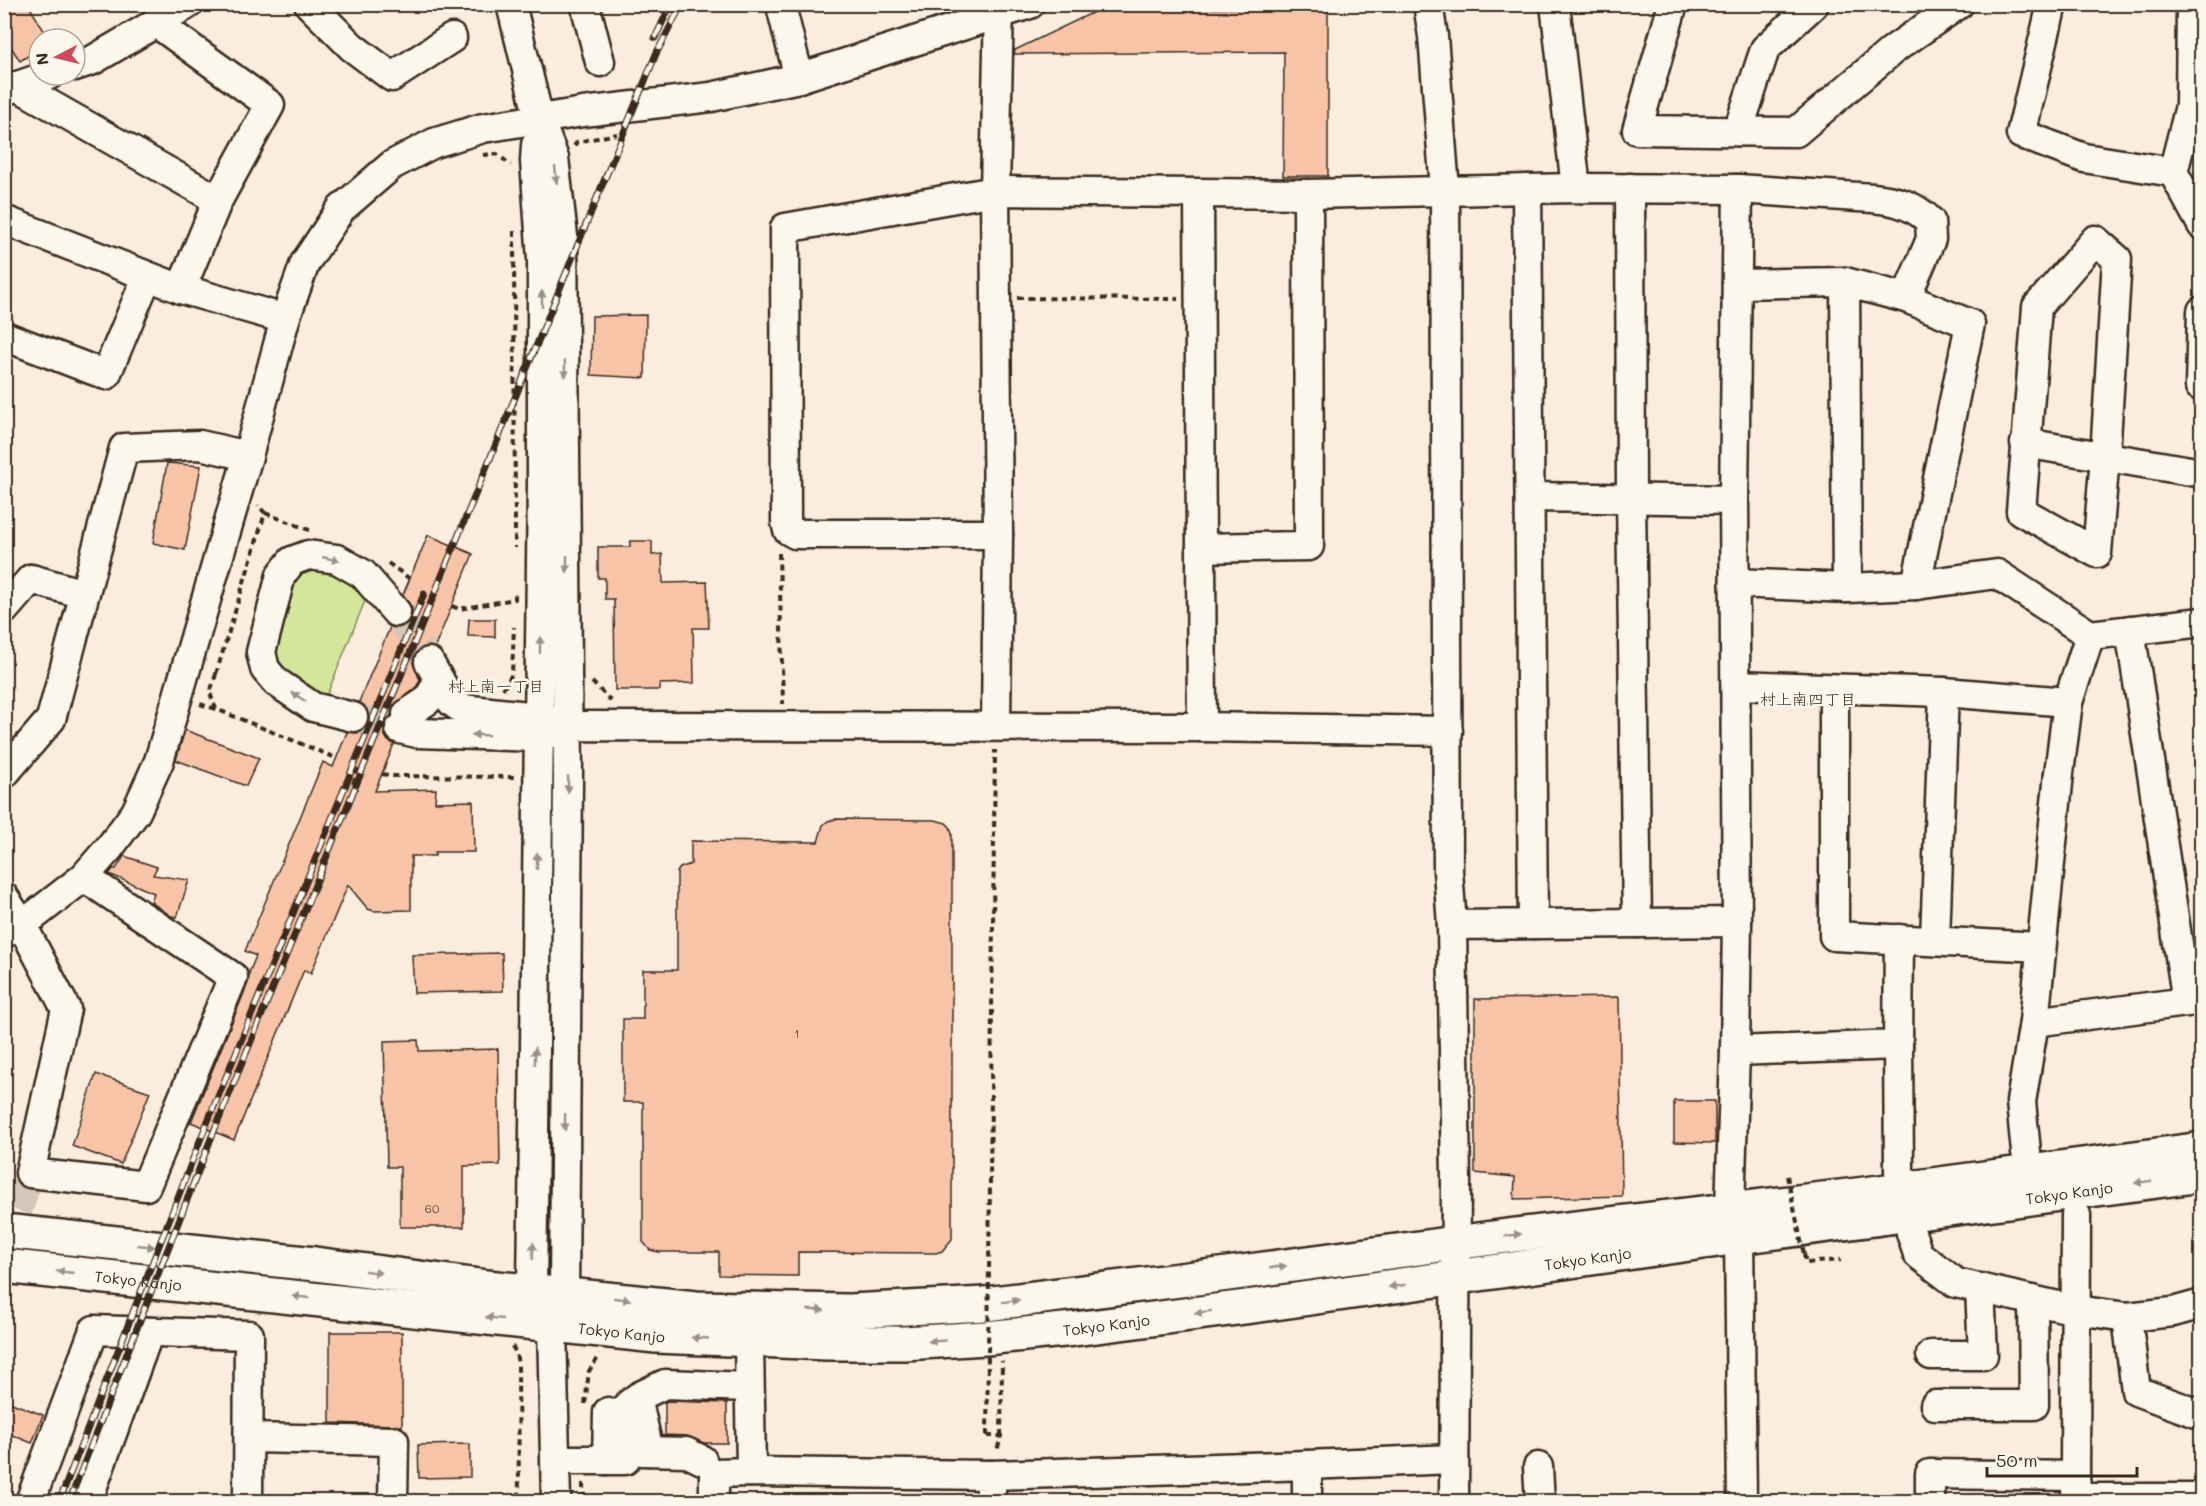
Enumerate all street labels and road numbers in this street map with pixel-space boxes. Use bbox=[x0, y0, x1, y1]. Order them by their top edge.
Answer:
street label: Tokyo Kanjo bbox=[2025, 1177, 2114, 1209]
street label: Tokyo Kanjo bbox=[1543, 1242, 1633, 1275]
street label: Tokyo Kanjo bbox=[94, 1266, 183, 1295]
street label: Tokyo Kanjo bbox=[1062, 1309, 1151, 1340]
street label: Tokyo Kanjo bbox=[577, 1318, 666, 1346]

